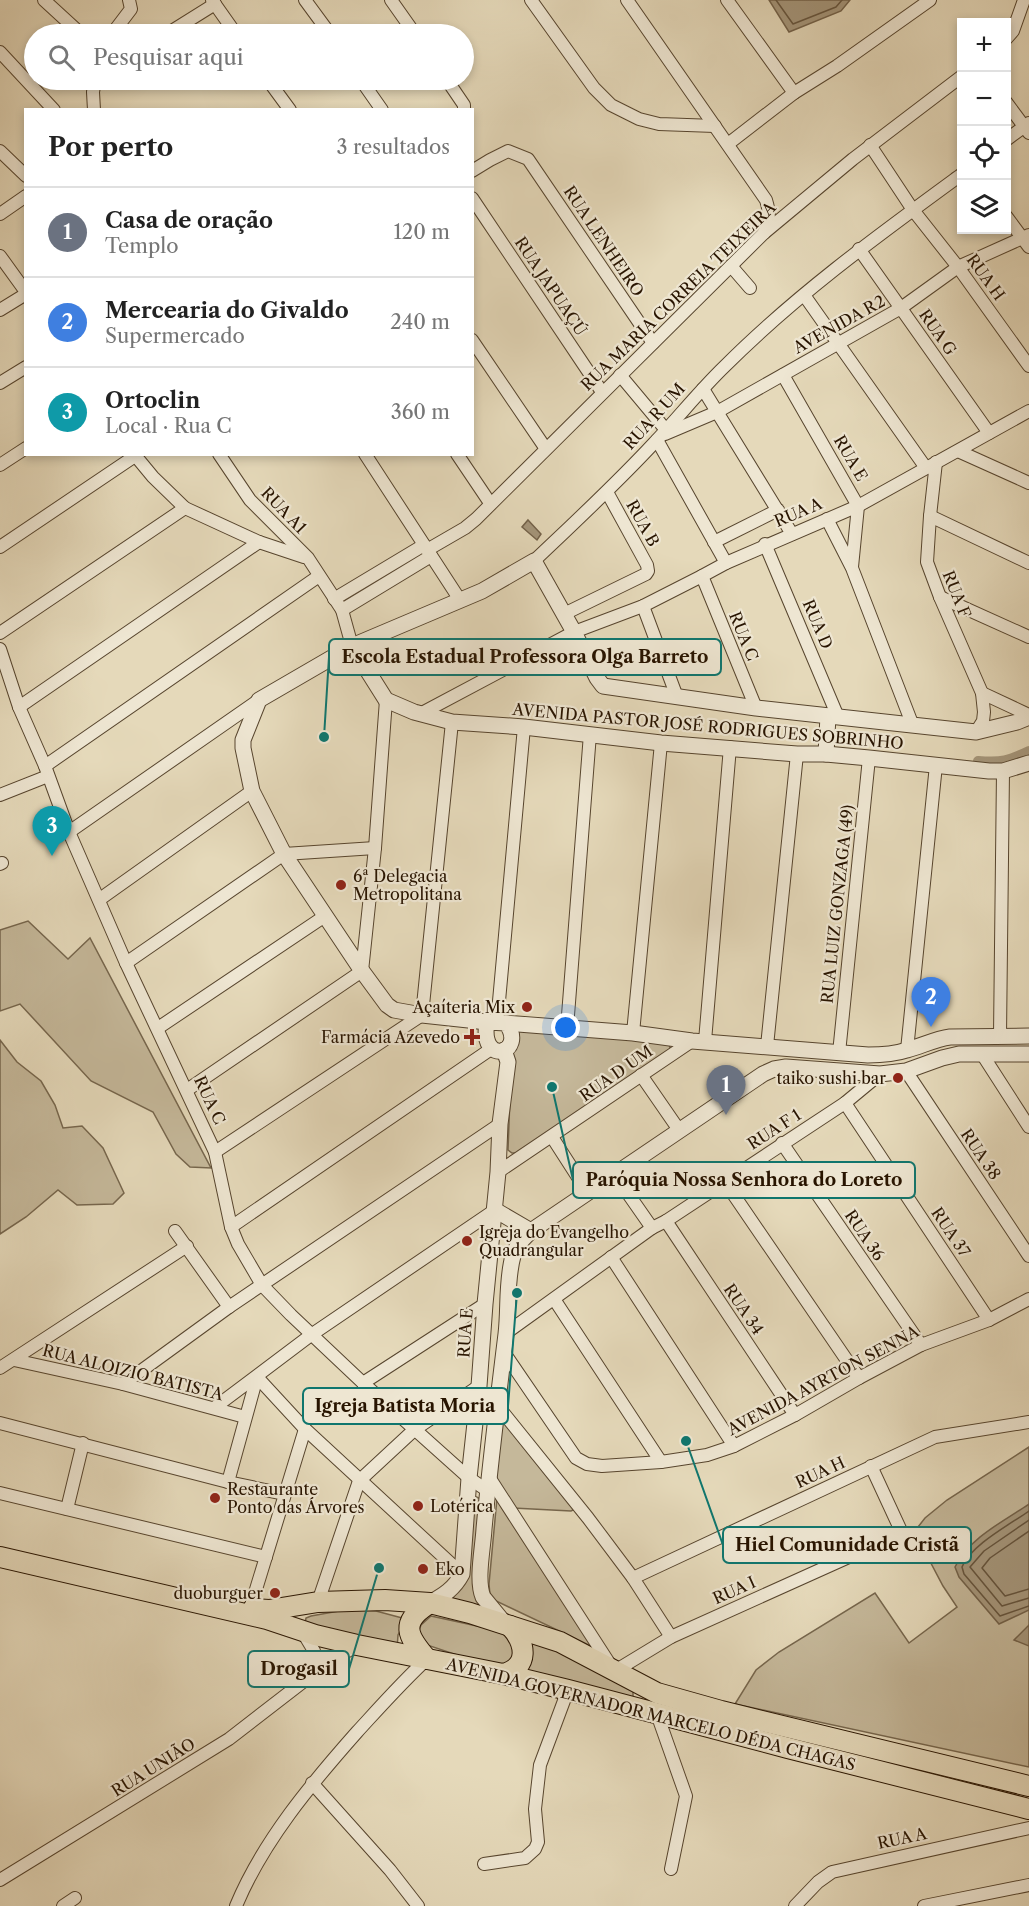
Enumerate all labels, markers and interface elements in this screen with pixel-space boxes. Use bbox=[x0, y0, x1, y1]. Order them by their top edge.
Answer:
map controls bbox=[957, 18, 1011, 234]
button: + bbox=[957, 18, 1011, 72]
search box bbox=[24, 24, 474, 90]
icon: search bbox=[45, 41, 78, 74]
text: Pesquisar aqui bbox=[93, 44, 243, 71]
button: − bbox=[957, 72, 1011, 126]
button: locate bbox=[957, 126, 1011, 180]
text: Por perto bbox=[48, 131, 173, 163]
text: 3 resultados bbox=[337, 135, 450, 159]
button: layers bbox=[957, 180, 1011, 234]
street label: RUA LENHEIRO bbox=[560, 182, 648, 300]
street label: RUA MARIA CORREIA TEIXEIRA bbox=[576, 197, 780, 395]
text: Casa de oração bbox=[105, 207, 273, 234]
text: 1 bbox=[63, 220, 72, 244]
text: 120 m bbox=[393, 220, 450, 244]
street label: RUA JAPUAÇÚ bbox=[511, 233, 591, 339]
text: Templo bbox=[105, 234, 178, 258]
street label: RUA H bbox=[962, 250, 1010, 304]
street label: AVENIDA R2 bbox=[789, 291, 889, 358]
text: Mercearia do Givaldo bbox=[105, 297, 349, 324]
street label: RUA G bbox=[915, 305, 961, 359]
text: 2 bbox=[62, 310, 73, 334]
text: 240 m bbox=[390, 310, 450, 334]
text: Supermercado bbox=[105, 324, 245, 348]
street label: RUA R UM bbox=[619, 379, 689, 453]
text: Ortoclin bbox=[105, 387, 200, 414]
text: 3 bbox=[62, 400, 73, 424]
text: 360 m bbox=[391, 400, 450, 424]
text: Local · Rua C bbox=[105, 414, 232, 438]
street label: RUA E bbox=[830, 431, 872, 485]
street label: RUA A1 bbox=[257, 483, 311, 538]
street label: RUA A bbox=[771, 493, 826, 531]
street label: RUA B bbox=[622, 496, 664, 550]
street label: RUA F bbox=[939, 567, 975, 621]
street label: RUA D bbox=[799, 596, 837, 652]
street label: RUA C bbox=[725, 609, 763, 663]
callout: Escola Estadual Professora Olga Barreto bbox=[329, 639, 721, 675]
text: Escola Estadual Professora Olga Barreto bbox=[341, 646, 709, 668]
street label: AVENIDA PASTOR JOSÉ RODRIGUES SOBRINHO bbox=[511, 699, 904, 753]
street label: RUA LUIZ GONZAGA (49) bbox=[817, 804, 857, 1004]
pin: 3 bbox=[32, 806, 72, 856]
place label: 6ª Delegacia Metropolitana bbox=[353, 866, 462, 904]
marker: 6ª Delegacia Metropolitana bbox=[334, 878, 348, 892]
pin: 2 bbox=[912, 978, 950, 1027]
place label: Açaíteria Mix bbox=[411, 997, 516, 1017]
marker: Açaíteria Mix bbox=[520, 1000, 534, 1014]
your location bbox=[551, 1013, 580, 1042]
place label: Farmácia Azevedo bbox=[321, 1027, 460, 1047]
marker: Farmácia Azevedo bbox=[465, 1030, 479, 1044]
street label: RUA D UM bbox=[576, 1041, 656, 1105]
pin: 1 bbox=[706, 1066, 746, 1115]
place label: taiko sushi bar bbox=[777, 1068, 886, 1088]
marker: taiko sushi bar bbox=[891, 1071, 905, 1085]
street label: RUA C bbox=[190, 1073, 230, 1127]
street label: RUA F 1 bbox=[744, 1104, 805, 1154]
street label: RUA 38 bbox=[957, 1125, 1005, 1183]
callout: Paróquia Nossa Senhora do Loreto bbox=[573, 1162, 915, 1198]
text: Paróquia Nossa Senhora do Loreto bbox=[585, 1169, 903, 1191]
street label: RUA 37 bbox=[927, 1203, 975, 1261]
street label: RUA 36 bbox=[841, 1206, 889, 1264]
place label: Igreja do Evangelho Quadrangular bbox=[479, 1222, 629, 1260]
marker: Igreja do Evangelho Quadrangular bbox=[460, 1234, 474, 1248]
street label: RUA 34 bbox=[720, 1280, 768, 1338]
street label: RUA E bbox=[453, 1307, 477, 1359]
street label: AVENIDA AYRTON SENNA bbox=[723, 1320, 923, 1440]
street label: RUA ALOIZIO BATISTA bbox=[41, 1340, 227, 1404]
callout: Igreja Batista Moria bbox=[303, 1388, 508, 1424]
text: Igreja Batista Moria bbox=[314, 1395, 496, 1417]
street label: RUA H bbox=[792, 1452, 848, 1492]
place label: Restaurante Ponto das Árvores bbox=[227, 1479, 365, 1517]
marker: Restaurante Ponto das Árvores bbox=[208, 1491, 222, 1505]
place label: Lotérica bbox=[430, 1496, 494, 1516]
marker: Lotérica bbox=[411, 1499, 425, 1513]
callout: Hiel Comunidade Cristã bbox=[723, 1527, 971, 1563]
text: Hiel Comunidade Cristã bbox=[735, 1534, 960, 1556]
place label: Eko bbox=[435, 1559, 465, 1579]
marker: Eko bbox=[416, 1562, 430, 1576]
street label: RUA I bbox=[709, 1572, 759, 1608]
place label: duoburguer bbox=[173, 1583, 263, 1603]
marker: duoburguer bbox=[268, 1586, 282, 1600]
callout: Drogasil bbox=[248, 1651, 349, 1687]
street label: AVENIDA GOVERNADOR MARCELO DÉDA CHAGAS bbox=[443, 1653, 858, 1775]
text: Drogasil bbox=[260, 1658, 338, 1680]
street label: RUA UNIÃO bbox=[107, 1732, 199, 1801]
street label: RUA A bbox=[875, 1823, 930, 1853]

